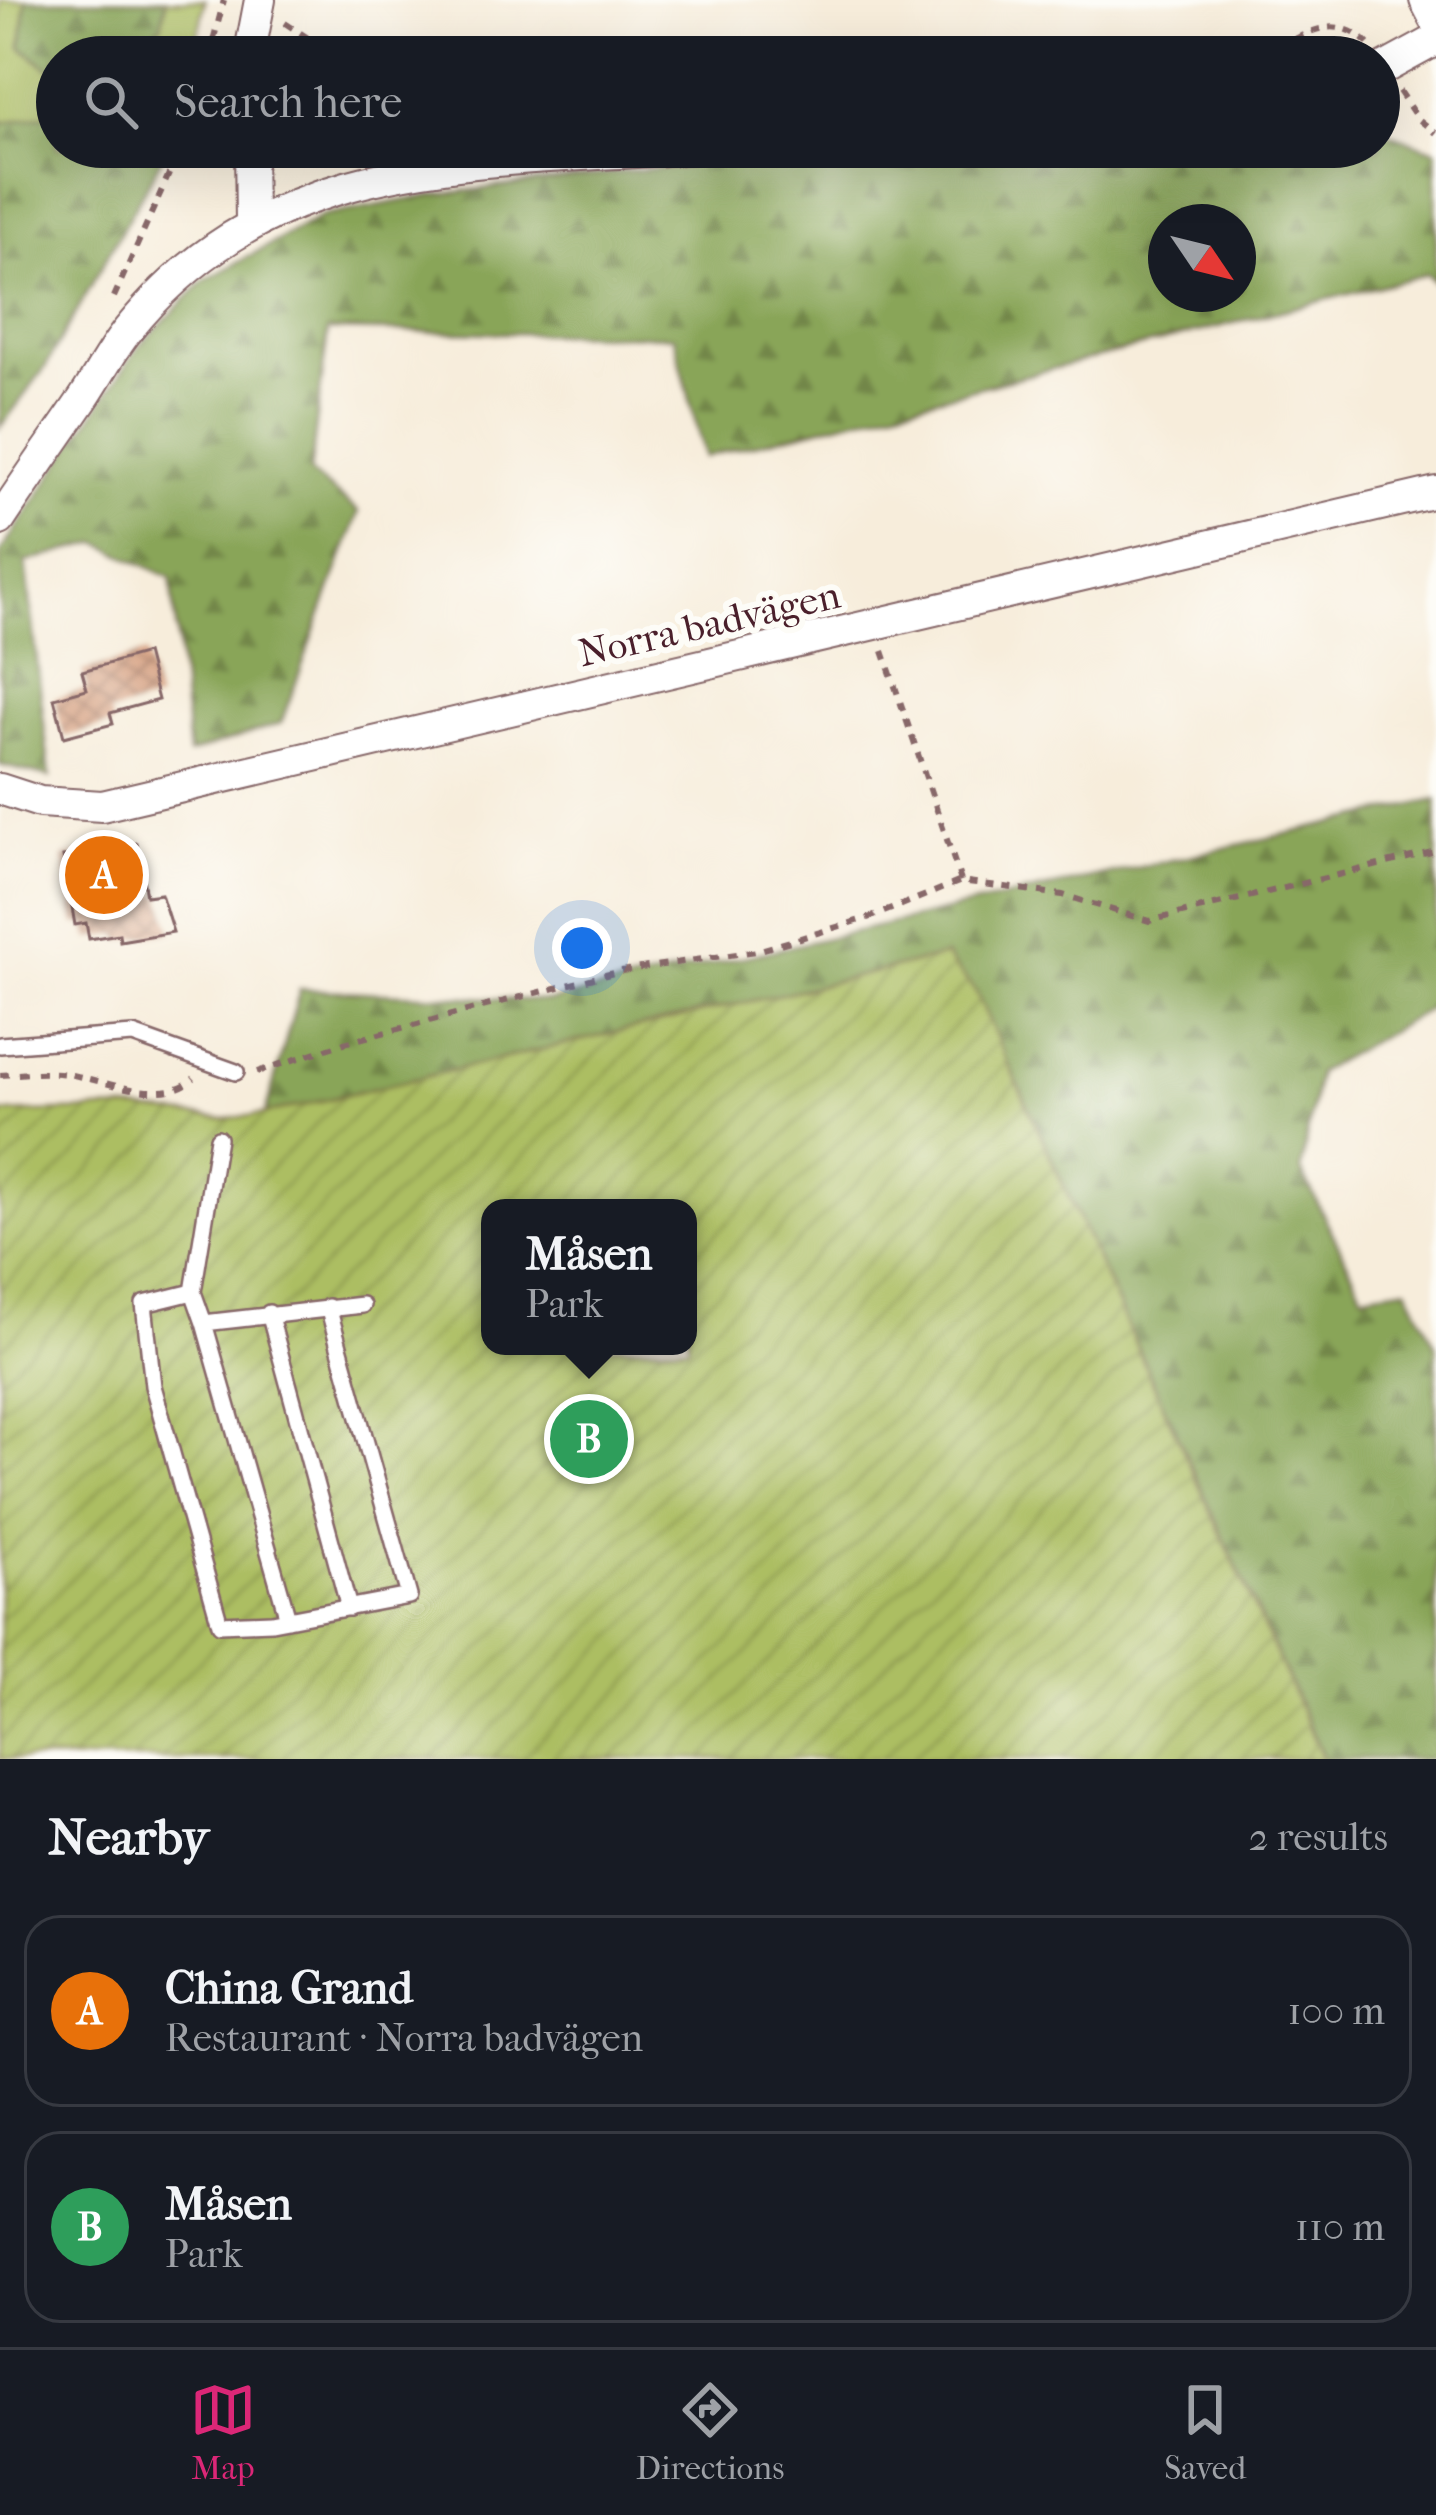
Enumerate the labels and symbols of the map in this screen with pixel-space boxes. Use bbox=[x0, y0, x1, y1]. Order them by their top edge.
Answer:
north arrow bbox=[1148, 204, 1256, 312]
street label: Norra badvägen bbox=[574, 571, 845, 676]
pin: A bbox=[65, 830, 143, 920]
your location bbox=[552, 918, 612, 978]
pin: B bbox=[550, 1394, 628, 1484]

